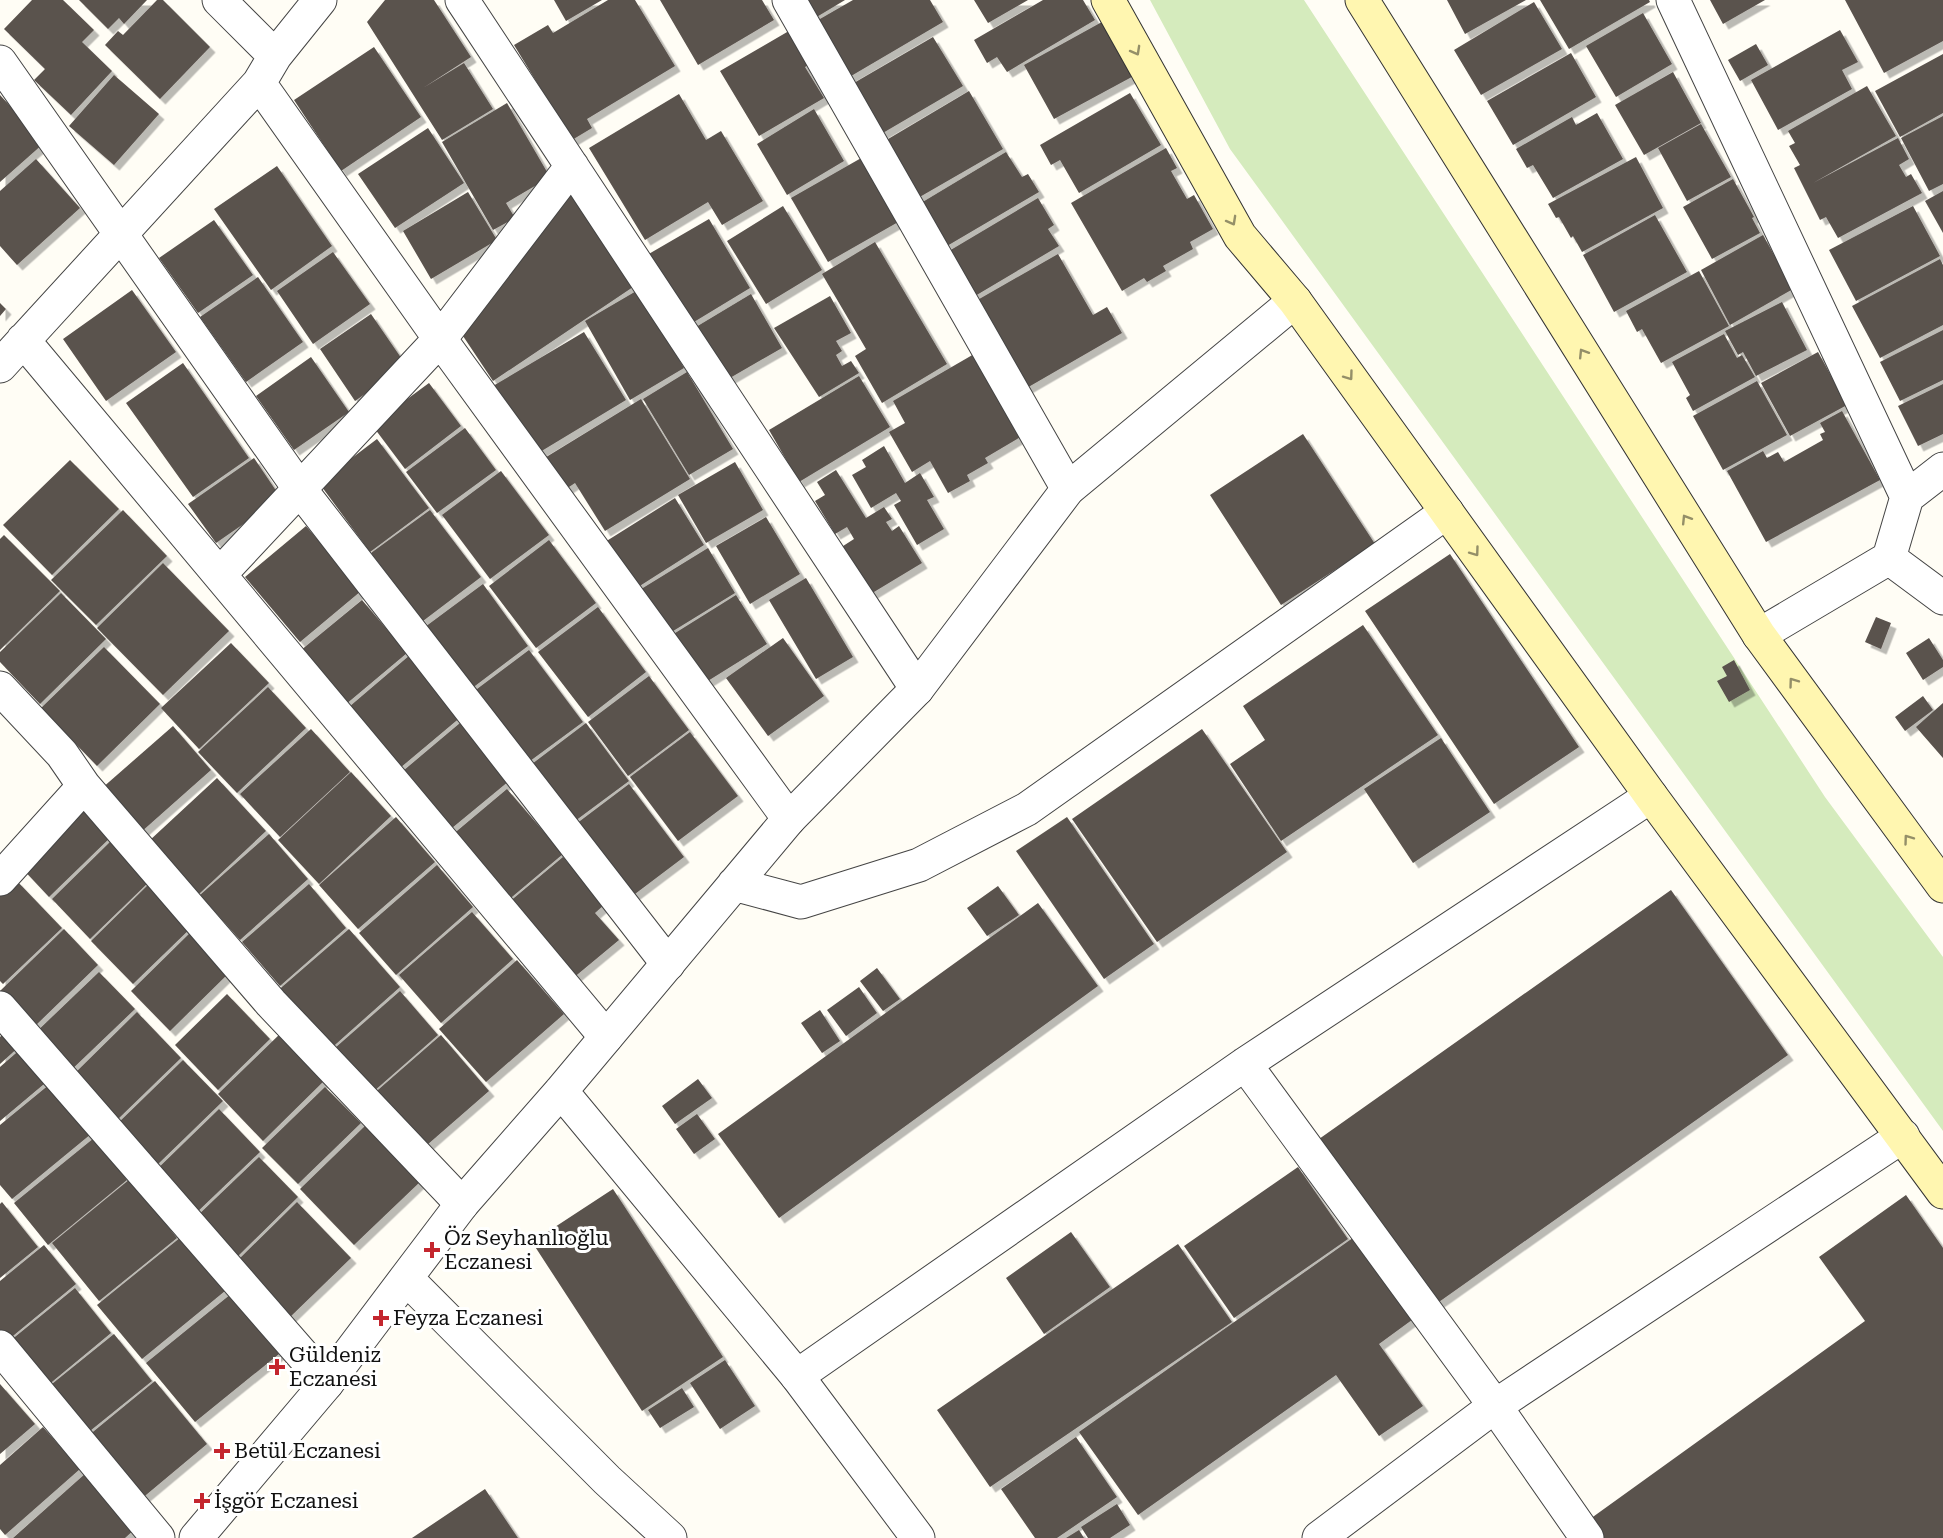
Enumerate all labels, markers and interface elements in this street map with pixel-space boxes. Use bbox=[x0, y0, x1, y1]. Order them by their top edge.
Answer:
one-way arrow bbox=[1129, 45, 1140, 55]
one-way arrow bbox=[1225, 215, 1236, 225]
one-way arrow bbox=[1579, 349, 1590, 360]
one-way arrow bbox=[1342, 370, 1353, 381]
one-way arrow bbox=[1682, 515, 1694, 525]
one-way arrow bbox=[1468, 545, 1479, 556]
one-way arrow bbox=[1790, 677, 1801, 688]
one-way arrow bbox=[1905, 835, 1916, 846]
place label: Öz Seyhanlıoğlu Eczanesi bbox=[444, 1225, 609, 1274]
marker: Öz Seyhanlıoğlu Eczanesi bbox=[425, 1243, 439, 1257]
place label: Feyza Eczanesi bbox=[393, 1306, 544, 1330]
marker: Feyza Eczanesi bbox=[374, 1311, 388, 1325]
place label: Güldeniz Eczanesi bbox=[289, 1343, 381, 1391]
marker: Güldeniz Eczanesi bbox=[270, 1360, 284, 1374]
place label: Betül Eczanesi bbox=[234, 1439, 381, 1463]
marker: Betül Eczanesi bbox=[215, 1444, 229, 1458]
place label: İşgör Eczanesi bbox=[214, 1489, 359, 1513]
marker: İşgör Eczanesi bbox=[195, 1494, 209, 1508]

